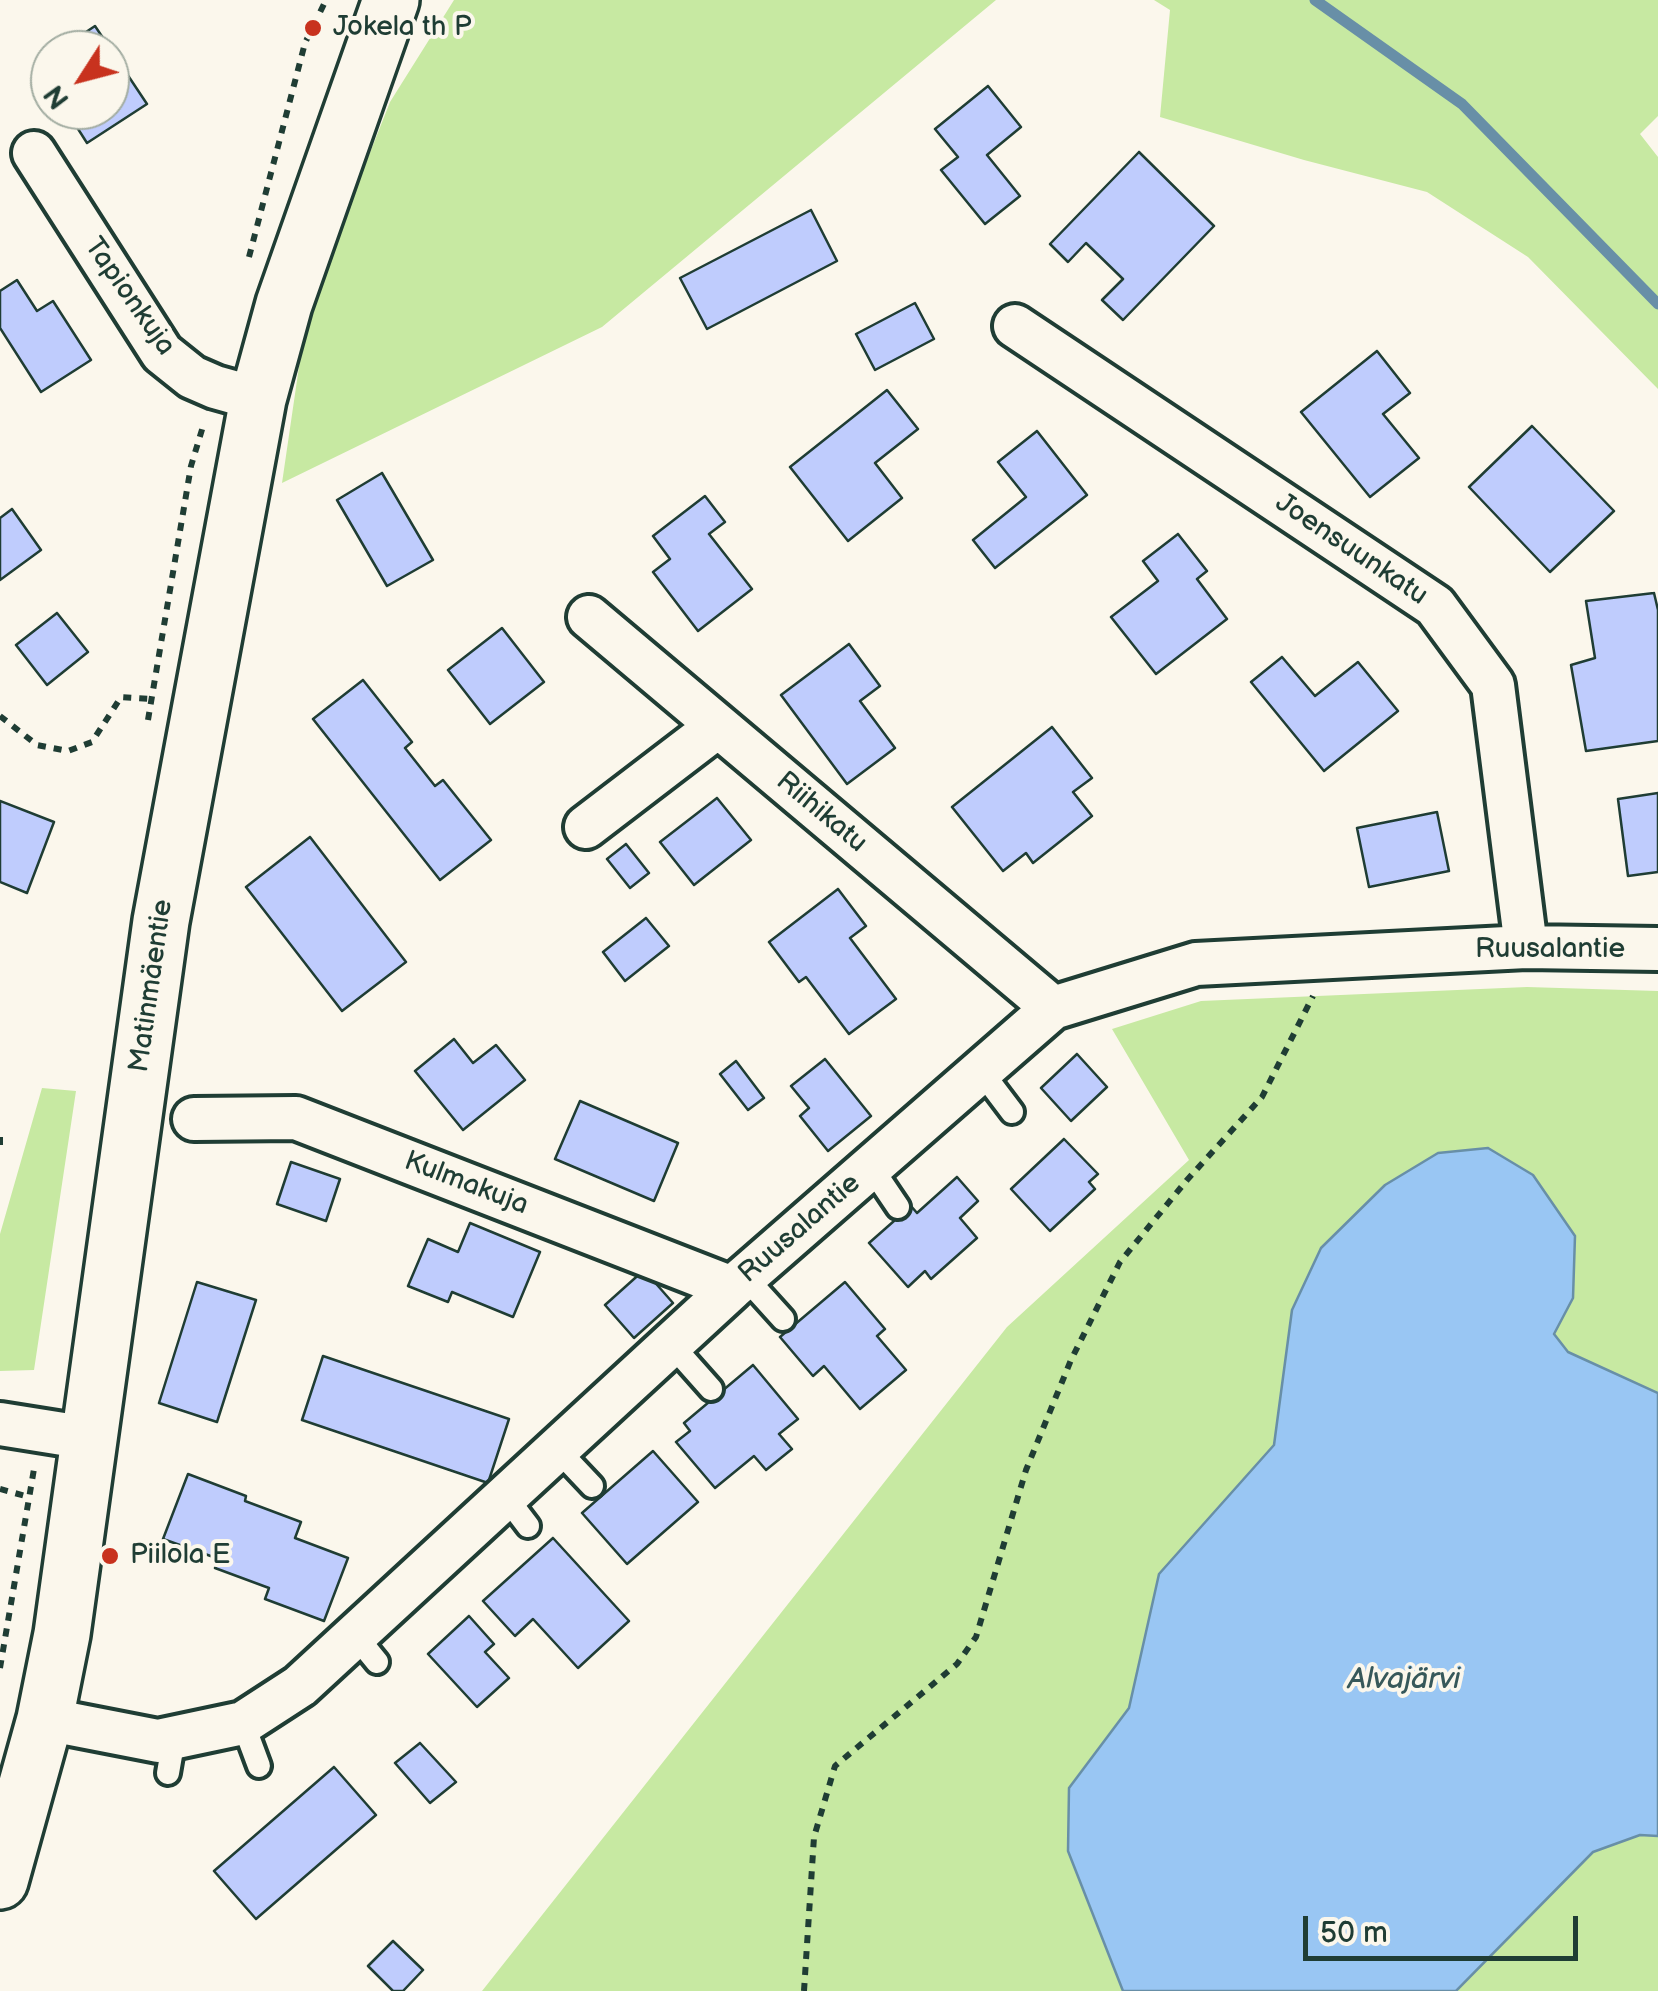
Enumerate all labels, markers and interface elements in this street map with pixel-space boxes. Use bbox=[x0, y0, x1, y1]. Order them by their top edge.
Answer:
place label: Jokela th P bbox=[333, 11, 472, 45]
marker: Jokela th P bbox=[302, 17, 324, 39]
north arrow bbox=[30, 30, 130, 130]
text: N bbox=[37, 79, 76, 115]
street label: Tapionkuja bbox=[76, 232, 182, 362]
street label: Joensuunkatu bbox=[1269, 487, 1433, 613]
street label: Riihikatu bbox=[769, 765, 873, 861]
street label: Matinmäentie bbox=[123, 897, 181, 1075]
street label: Ruusalantie bbox=[1475, 933, 1625, 967]
street label: Kulmakuja bbox=[399, 1145, 533, 1223]
street label: Ruusalantie bbox=[732, 1167, 868, 1291]
place label: Piilola E bbox=[130, 1539, 231, 1573]
marker: Piilola E bbox=[99, 1545, 121, 1567]
water label: Alvajärvi bbox=[1348, 1662, 1460, 1698]
scale bar bbox=[1308, 1896, 1583, 1958]
text: 50 m bbox=[1320, 1915, 1388, 1951]

